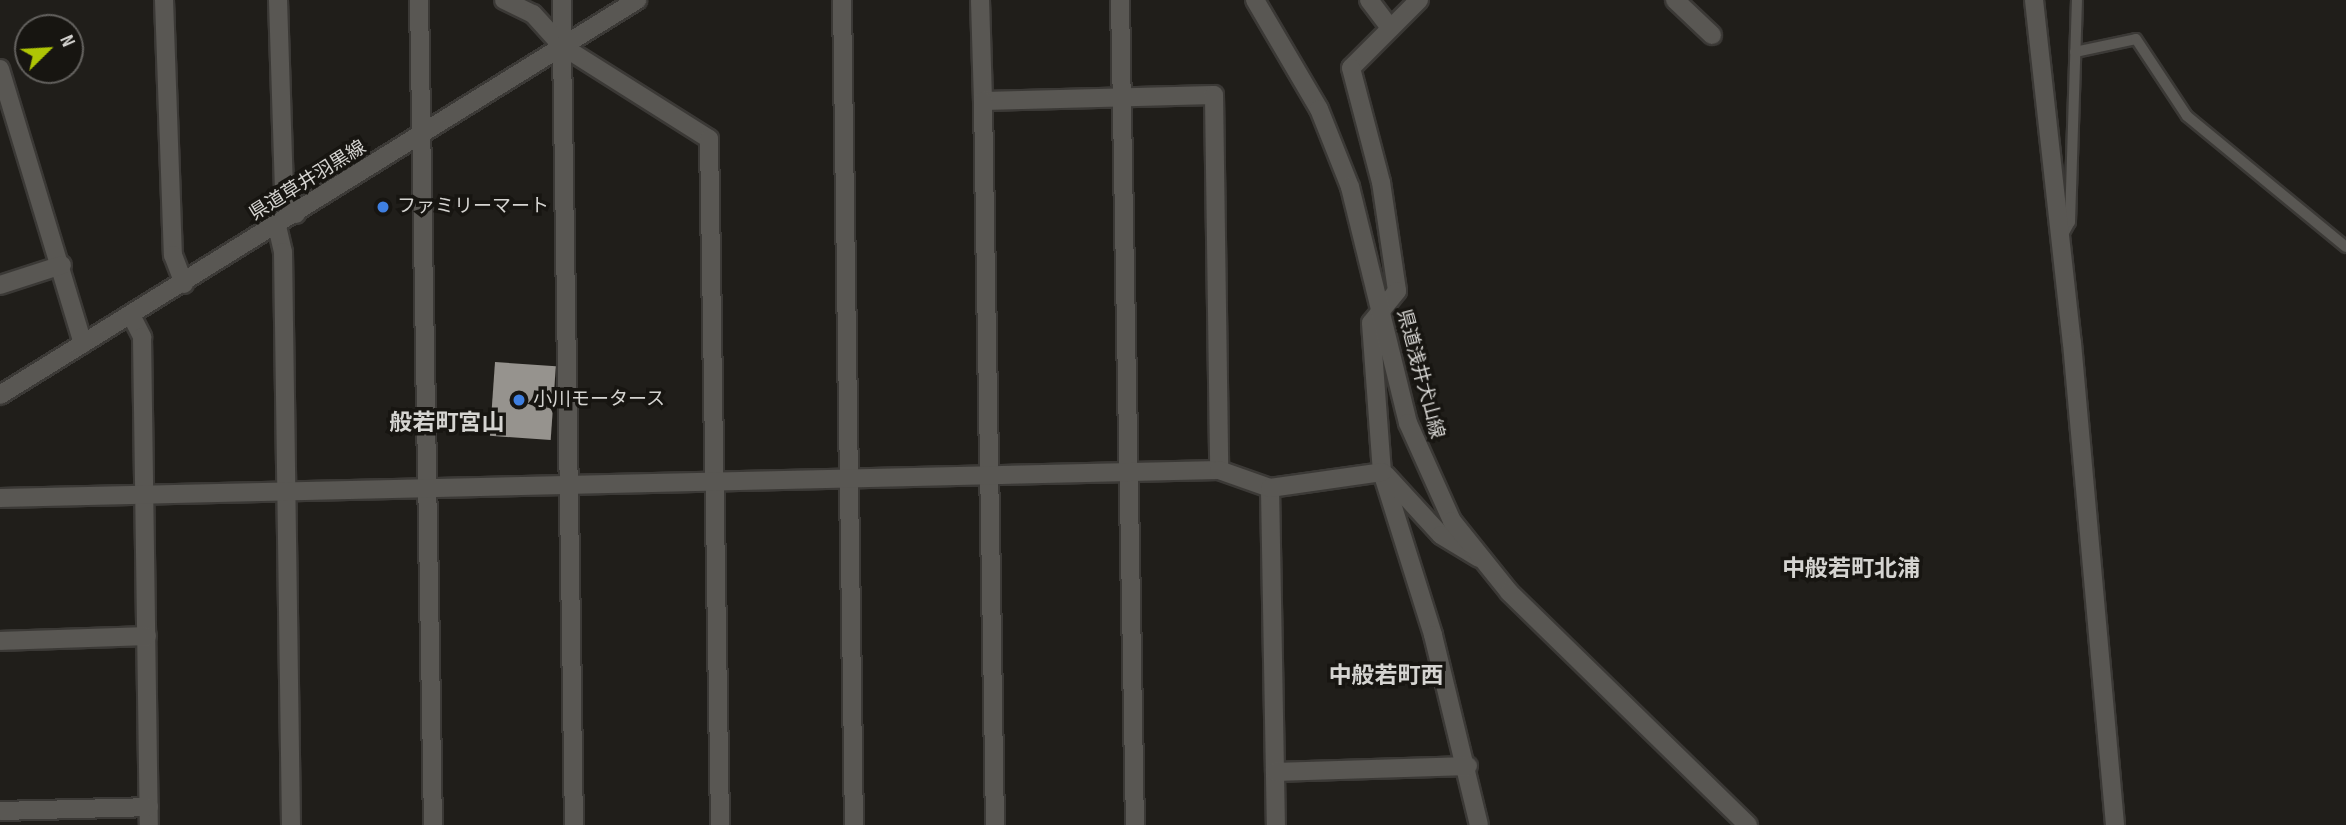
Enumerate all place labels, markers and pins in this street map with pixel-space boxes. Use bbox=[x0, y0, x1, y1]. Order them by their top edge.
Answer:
place label: ファミリーマート bbox=[397, 196, 549, 218]
marker: ファミリーマート bbox=[375, 199, 391, 215]
place label: 小川モータース bbox=[533, 389, 666, 411]
marker: 小川モータース bbox=[511, 392, 527, 408]

